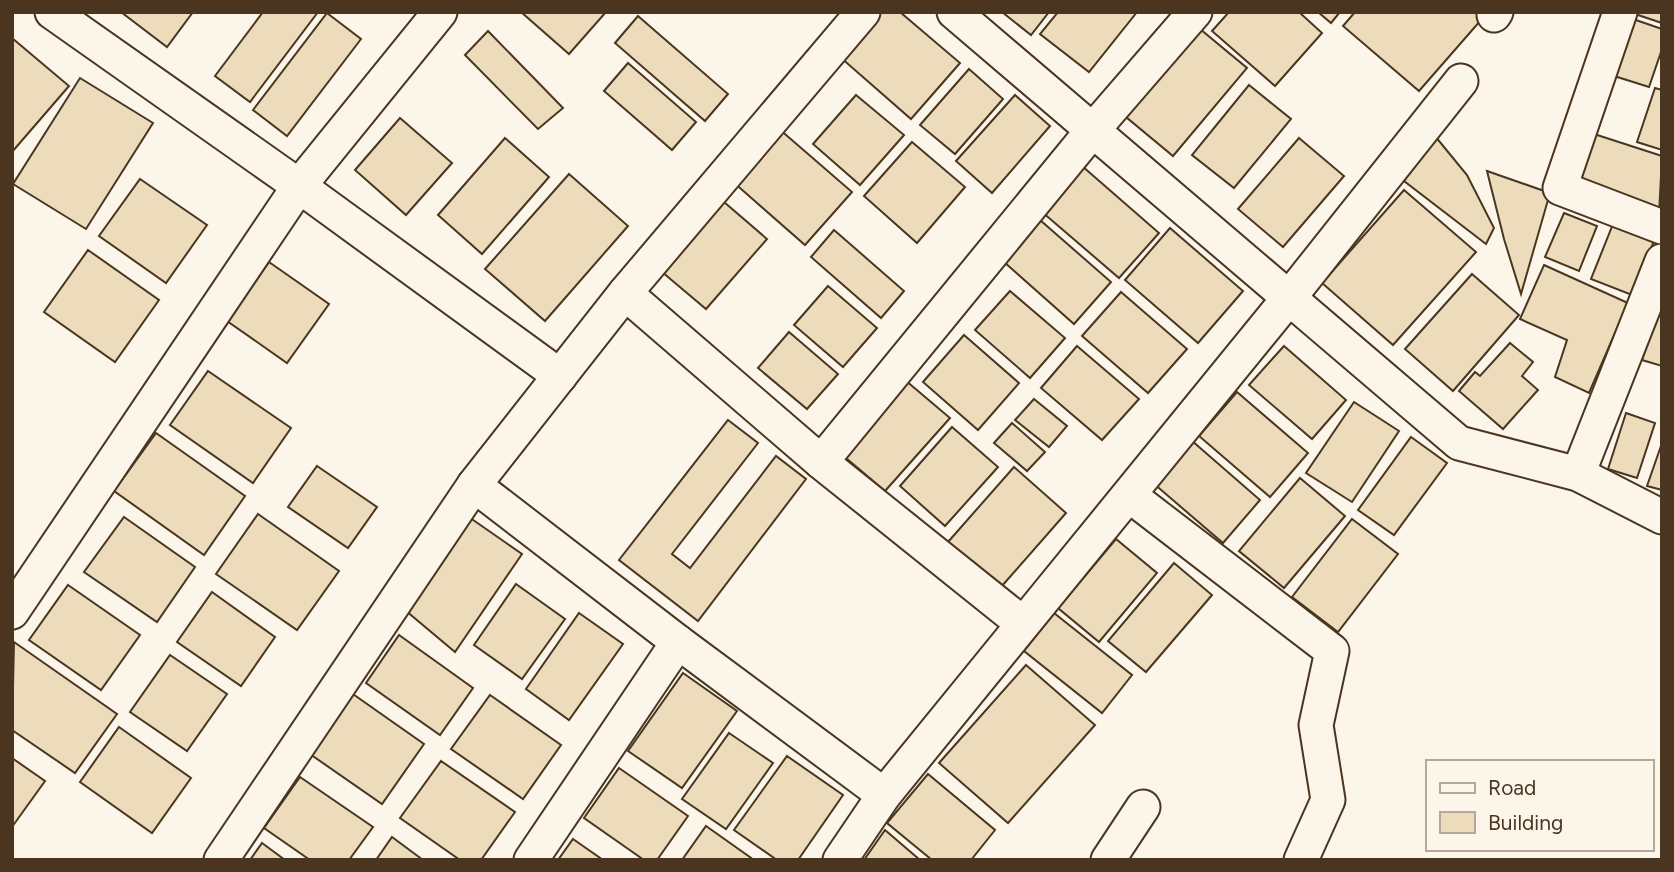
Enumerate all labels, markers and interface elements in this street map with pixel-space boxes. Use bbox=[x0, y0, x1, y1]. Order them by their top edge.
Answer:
legend bbox=[1426, 760, 1653, 851]
text: Road bbox=[1488, 775, 1536, 800]
text: Building bbox=[1488, 810, 1563, 835]

